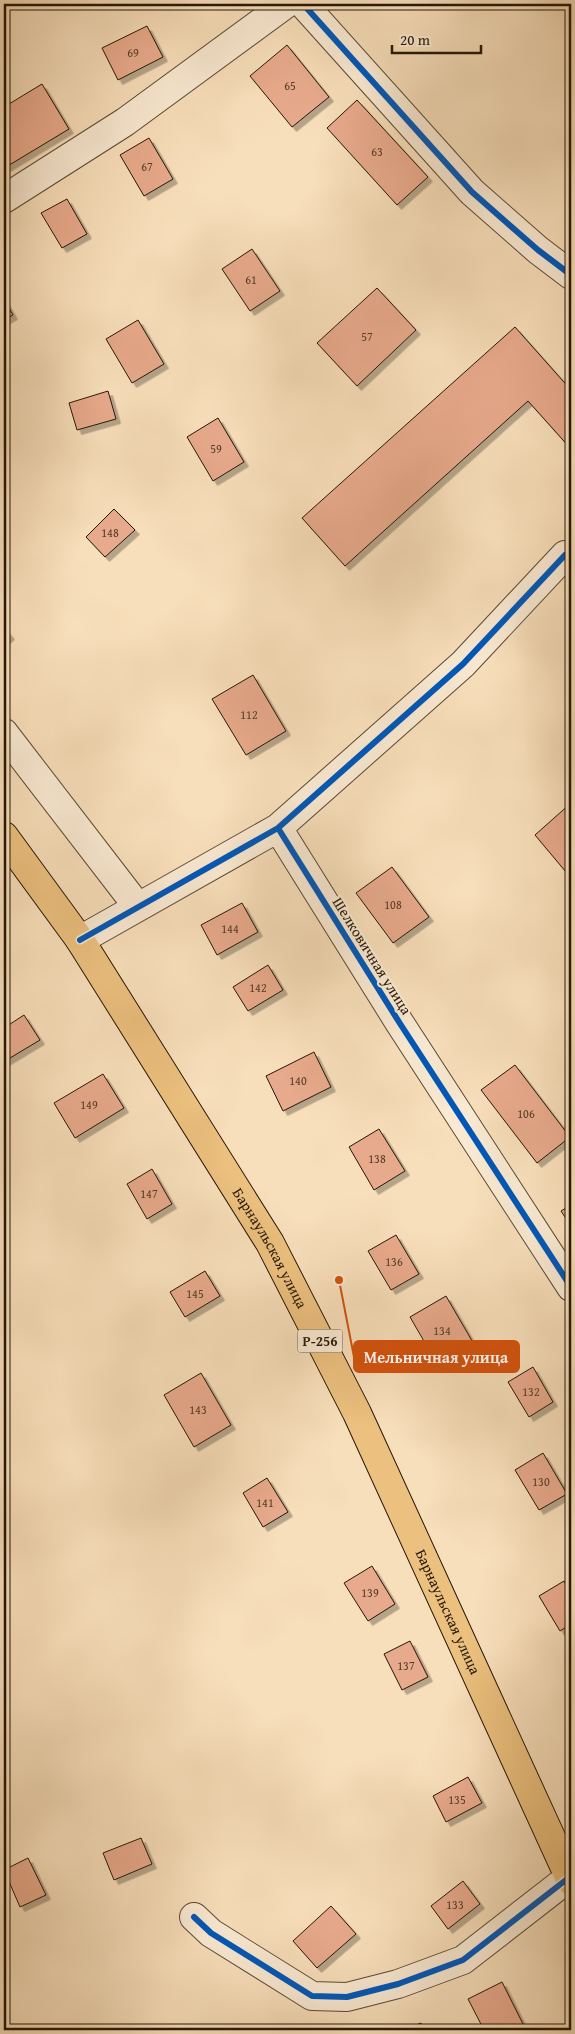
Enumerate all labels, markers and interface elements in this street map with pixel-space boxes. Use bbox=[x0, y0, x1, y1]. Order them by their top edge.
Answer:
scale bar bbox=[392, 22, 481, 54]
text: 20 m bbox=[400, 29, 431, 50]
house number: 69 bbox=[127, 44, 139, 61]
house number: 65 bbox=[284, 77, 296, 94]
house number: 63 bbox=[371, 143, 383, 160]
house number: 67 bbox=[141, 158, 153, 175]
house number: 61 bbox=[245, 271, 257, 288]
house number: 57 bbox=[361, 328, 373, 345]
house number: 59 bbox=[210, 440, 222, 457]
house number: 148 bbox=[101, 524, 119, 541]
house number: 112 bbox=[240, 706, 258, 723]
street label: Шелковичная улица bbox=[328, 893, 418, 1019]
house number: 108 bbox=[384, 896, 402, 913]
house number: 144 bbox=[221, 920, 239, 937]
house number: 142 bbox=[249, 979, 267, 996]
house number: 140 bbox=[289, 1072, 307, 1089]
house number: 149 bbox=[80, 1096, 98, 1113]
house number: 106 bbox=[517, 1105, 535, 1122]
house number: 138 bbox=[368, 1150, 386, 1167]
street label: Барнаульская улица bbox=[228, 1184, 313, 1313]
house number: 147 bbox=[140, 1185, 158, 1202]
house number: 136 bbox=[385, 1253, 403, 1270]
house number: 145 bbox=[186, 1285, 204, 1302]
house number: 134 bbox=[433, 1322, 451, 1339]
road number: Р-256 bbox=[298, 1330, 342, 1352]
callout: Мельничная улица bbox=[354, 1341, 519, 1372]
text: Мельничная улица bbox=[364, 1345, 509, 1369]
house number: 132 bbox=[522, 1383, 540, 1400]
house number: 143 bbox=[189, 1401, 207, 1418]
house number: 130 bbox=[532, 1473, 550, 1490]
house number: 141 bbox=[256, 1494, 274, 1511]
street label: Барнаульская улица bbox=[411, 1545, 486, 1678]
house number: 139 bbox=[361, 1584, 379, 1601]
house number: 137 bbox=[397, 1657, 415, 1674]
house number: 135 bbox=[448, 1791, 466, 1808]
house number: 133 bbox=[446, 1896, 464, 1913]

